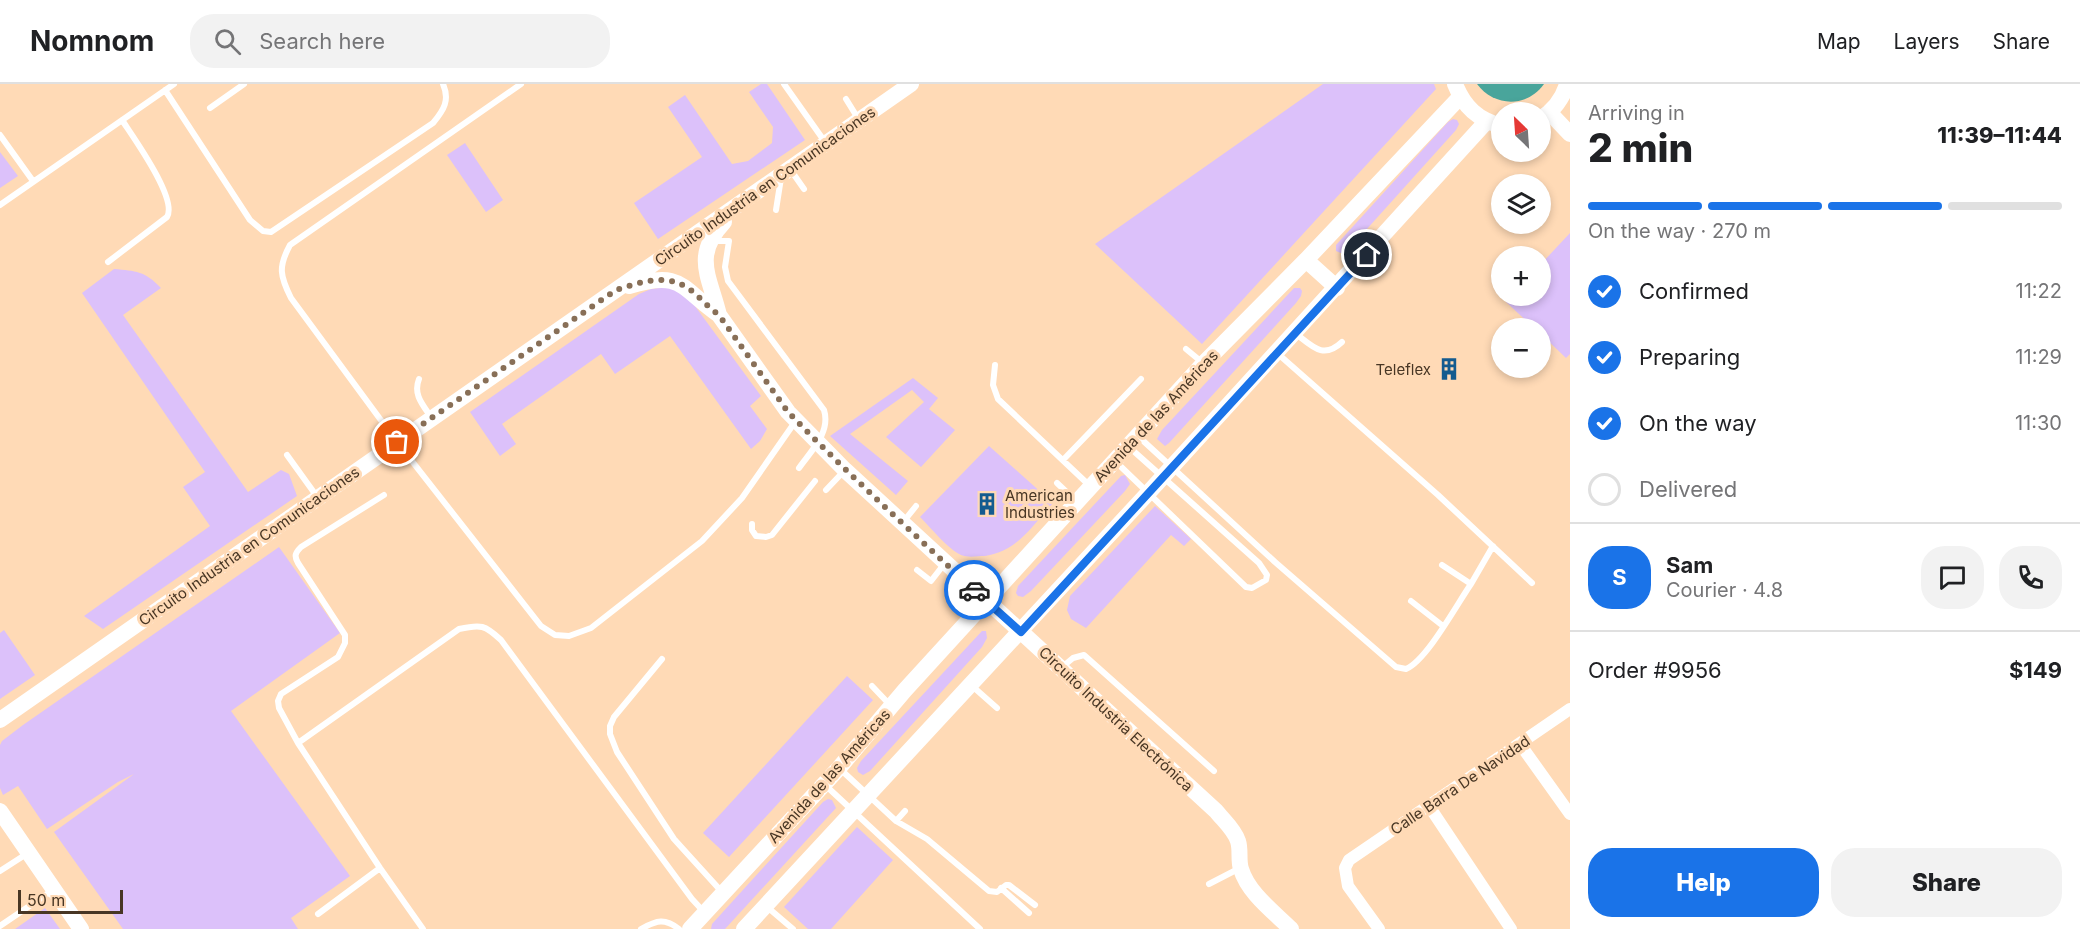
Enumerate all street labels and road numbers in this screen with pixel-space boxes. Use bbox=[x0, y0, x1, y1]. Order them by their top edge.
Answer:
street label: Circuito Industria en Comunicaciones bbox=[651, 102, 879, 270]
street label: Avenida de las Américas bbox=[1090, 346, 1222, 486]
street label: Circuito Industria en Comunicaciones bbox=[135, 462, 363, 630]
street label: Circuito Industria Electrónica bbox=[1035, 643, 1197, 795]
street label: Avenida de las Américas bbox=[764, 705, 894, 847]
street label: Calle Barra De Navidad bbox=[1387, 731, 1533, 839]

